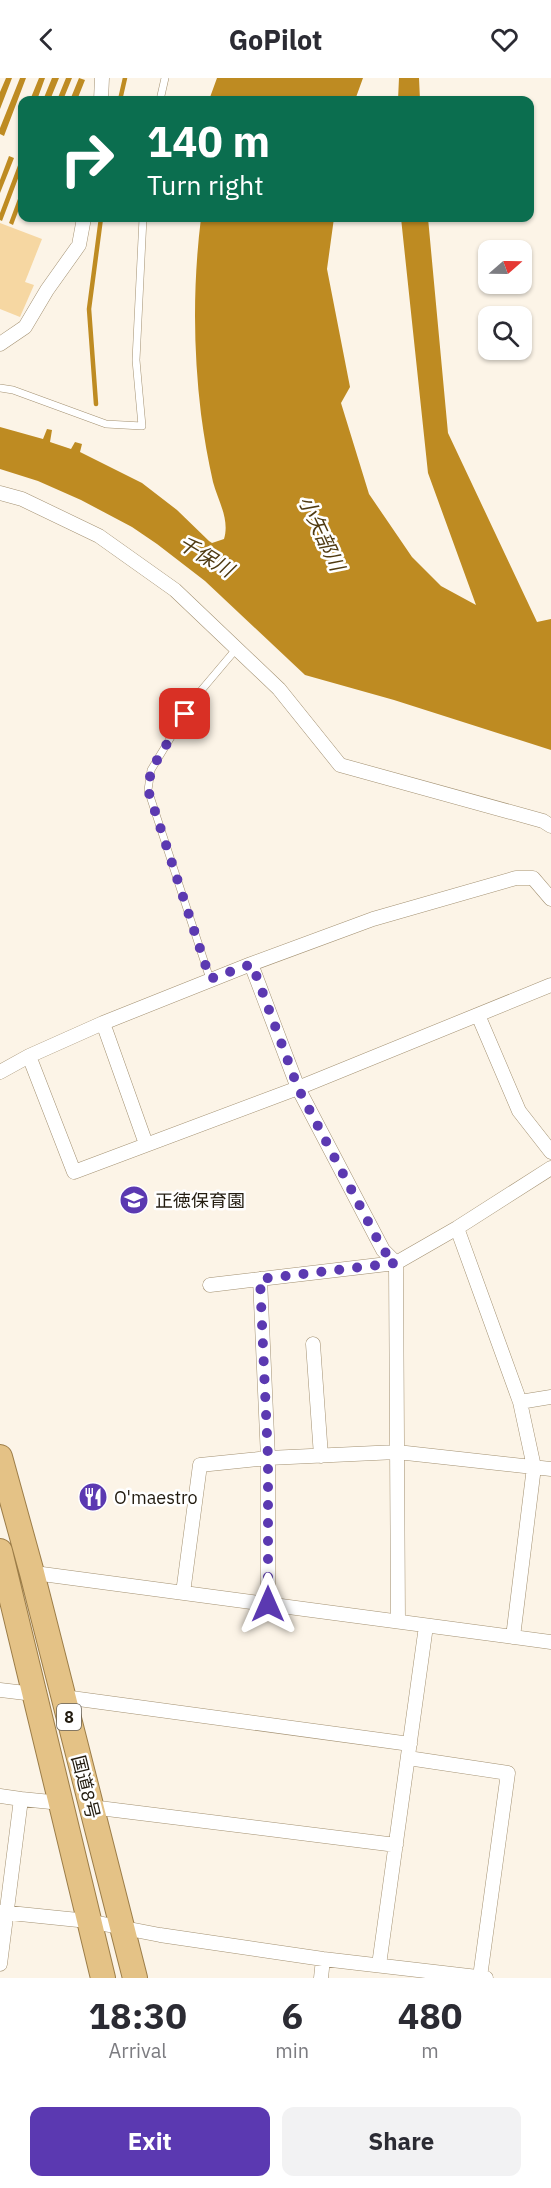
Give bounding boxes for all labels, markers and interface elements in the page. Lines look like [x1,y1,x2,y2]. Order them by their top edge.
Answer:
text: GoPilot [229,22,322,57]
icon: back [30,23,63,56]
icon: heart [488,23,521,56]
text: 140 m [147,114,270,169]
icon: right [48,120,126,198]
text: Turn right [147,167,264,202]
north arrow [478,240,532,294]
map controls [478,240,532,360]
button: search [478,306,532,360]
water label: 小矢部川 [293,491,352,577]
water label: 千保川 [173,529,240,584]
pin [159,688,210,739]
icon: arrive [168,697,201,730]
school or university icon: 正徳保育園 [118,1184,150,1216]
place label: 正徳保育園 [155,1189,245,1212]
restaurant icon: O'maestro [77,1481,109,1513]
place label: O'maestro [114,1486,198,1509]
position arrow [236,1572,300,1636]
road number: 8 [57,1704,81,1730]
street label: 国道8号 [67,1753,105,1821]
text: 18:30 [89,1992,187,2039]
text: 6 [281,1992,303,2039]
text: 480 [398,1992,462,2039]
text: Arrival [109,2037,167,2064]
text: min [275,2037,309,2064]
text: m [421,2037,439,2064]
button: Exit [30,2107,270,2176]
button: Share [282,2107,521,2176]

